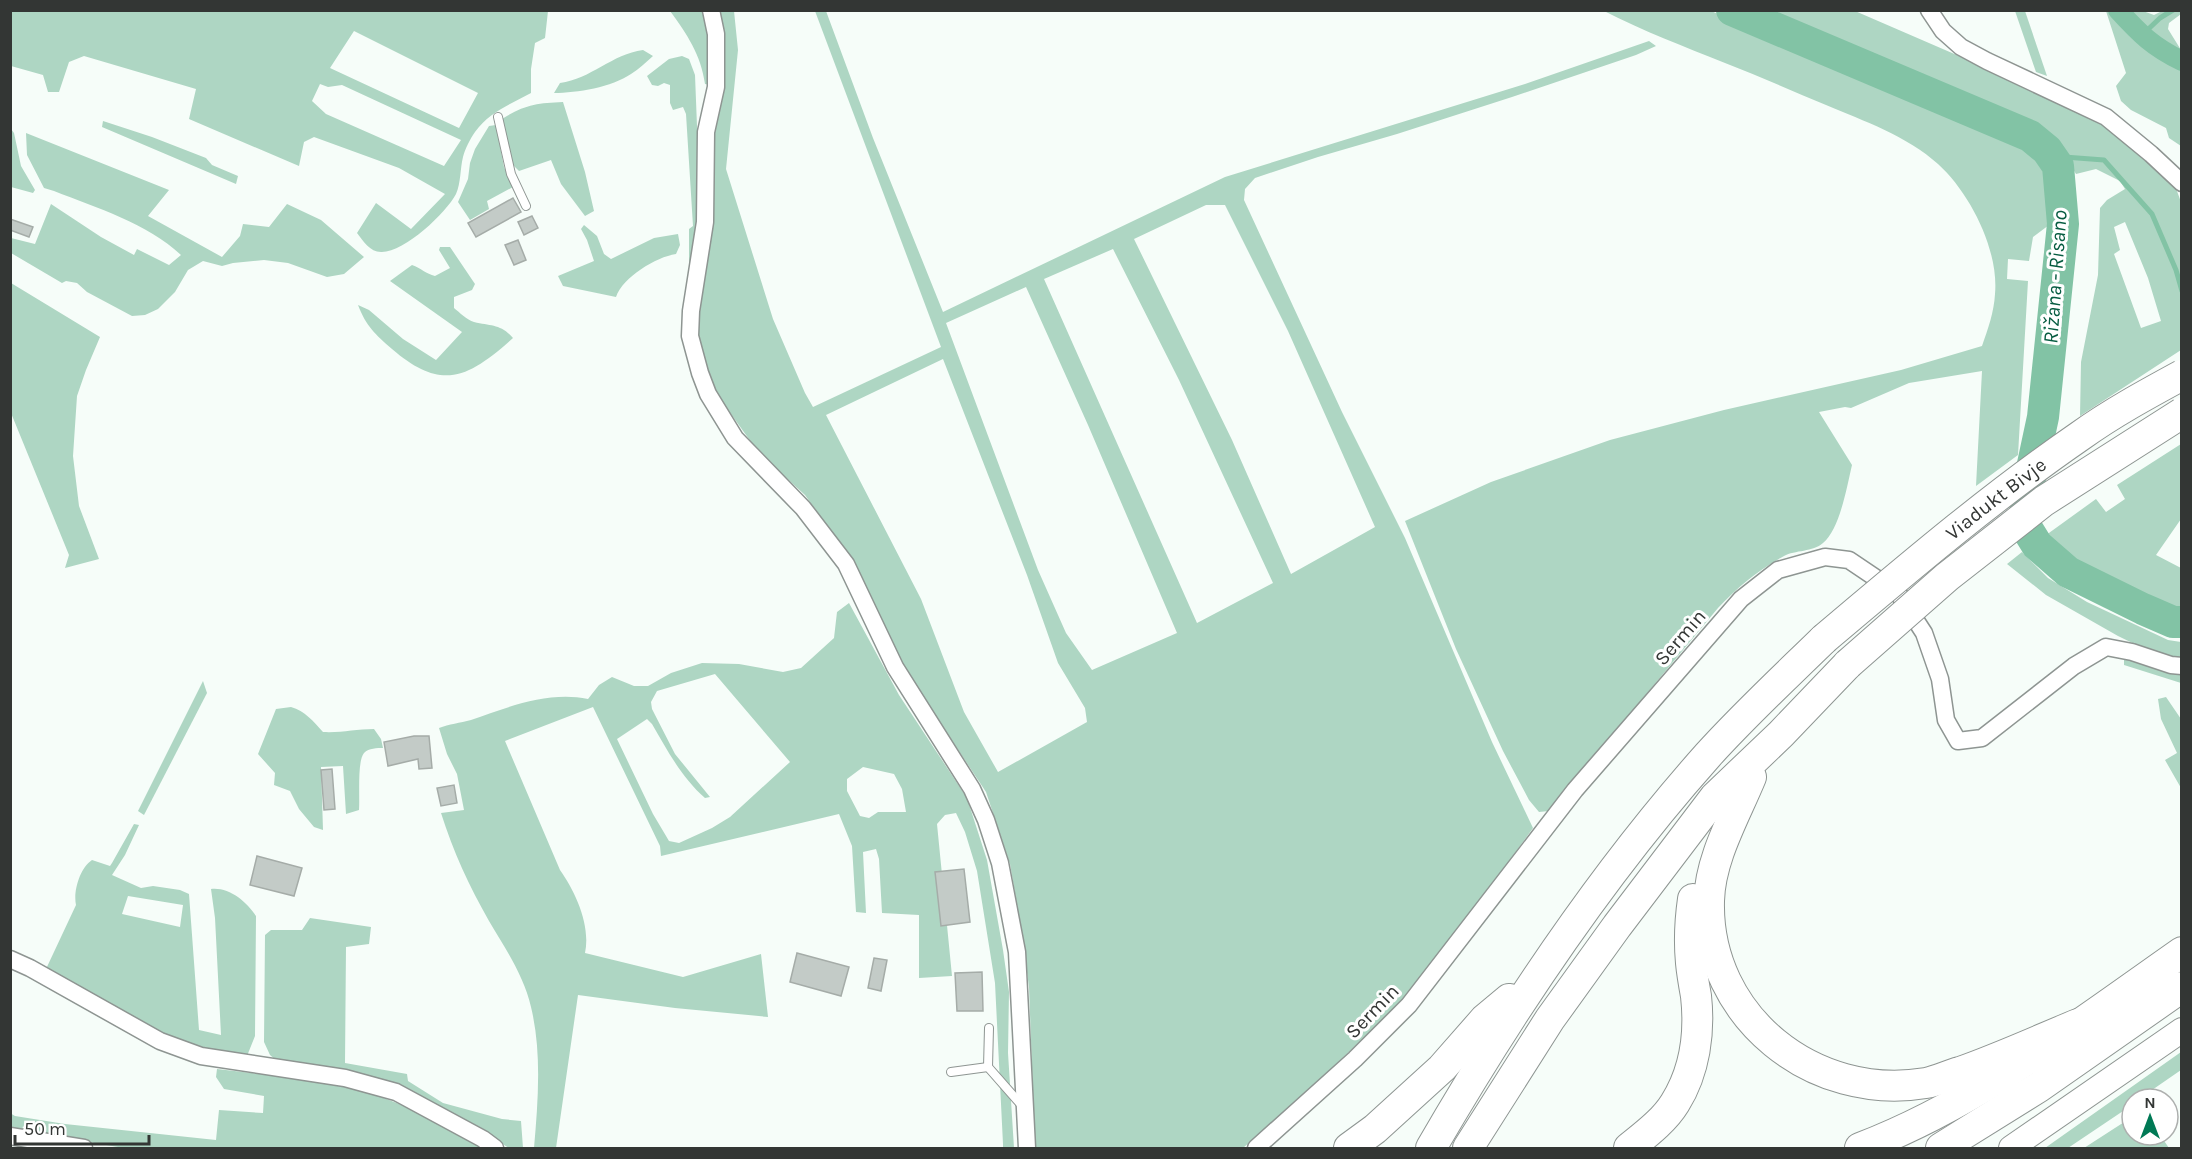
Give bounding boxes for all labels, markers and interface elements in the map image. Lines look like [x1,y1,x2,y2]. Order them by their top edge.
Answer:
water label: Rižana - Risano [2038,209,2072,345]
street label: Viadukt Bivje [1941,453,2051,545]
street label: Sermin [1650,605,1711,670]
street label: Sermin [1341,979,1404,1043]
north arrow [2120,1087,2180,1147]
text: N [2144,1093,2156,1112]
scale bar [15,1108,148,1146]
text: 50 m [24,1118,66,1140]

